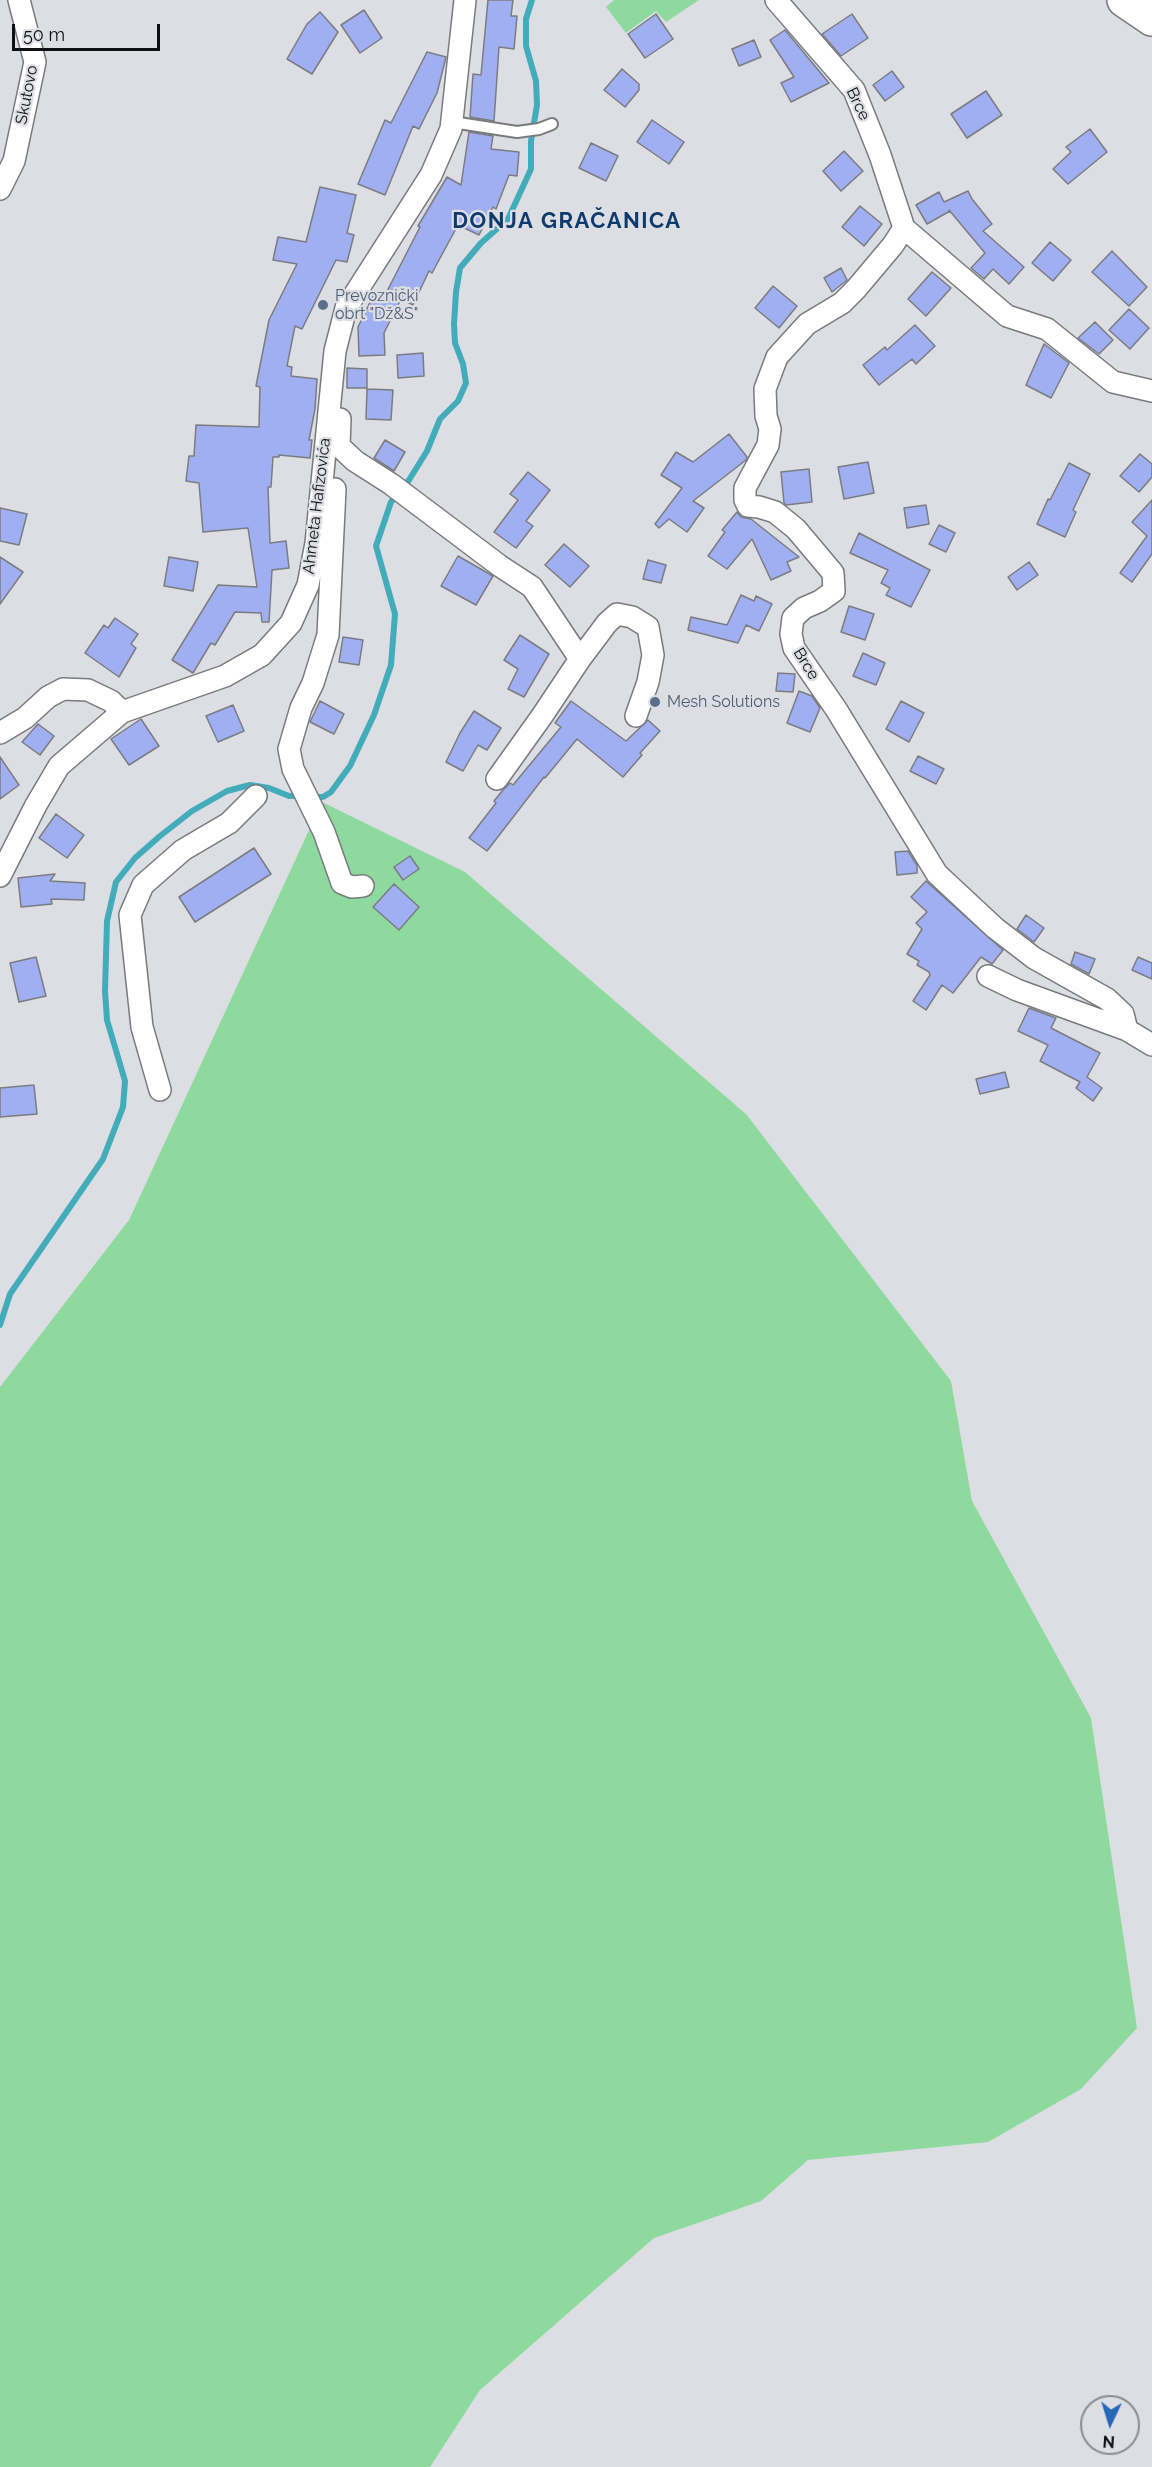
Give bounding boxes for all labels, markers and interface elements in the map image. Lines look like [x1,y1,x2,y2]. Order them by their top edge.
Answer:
scale bar [15,12,164,50]
text: 50 m [23,24,65,45]
street label: Skutovo [12,64,42,126]
street label: Brce [842,84,874,124]
district label: DONJA GRAČANICA [452,208,682,234]
place label: Prevoznički obrt "Dž&S" [335,286,418,324]
marker: Prevoznički obrt "Dž&S" [316,298,330,312]
street label: Ahmeta Hafizovića [299,437,335,575]
street label: Brce [789,644,823,684]
place label: Mesh Solutions [667,692,780,712]
marker: Mesh Solutions [648,695,662,709]
north arrow [1080,2395,1140,2455]
text: N [1102,2432,1116,2451]

